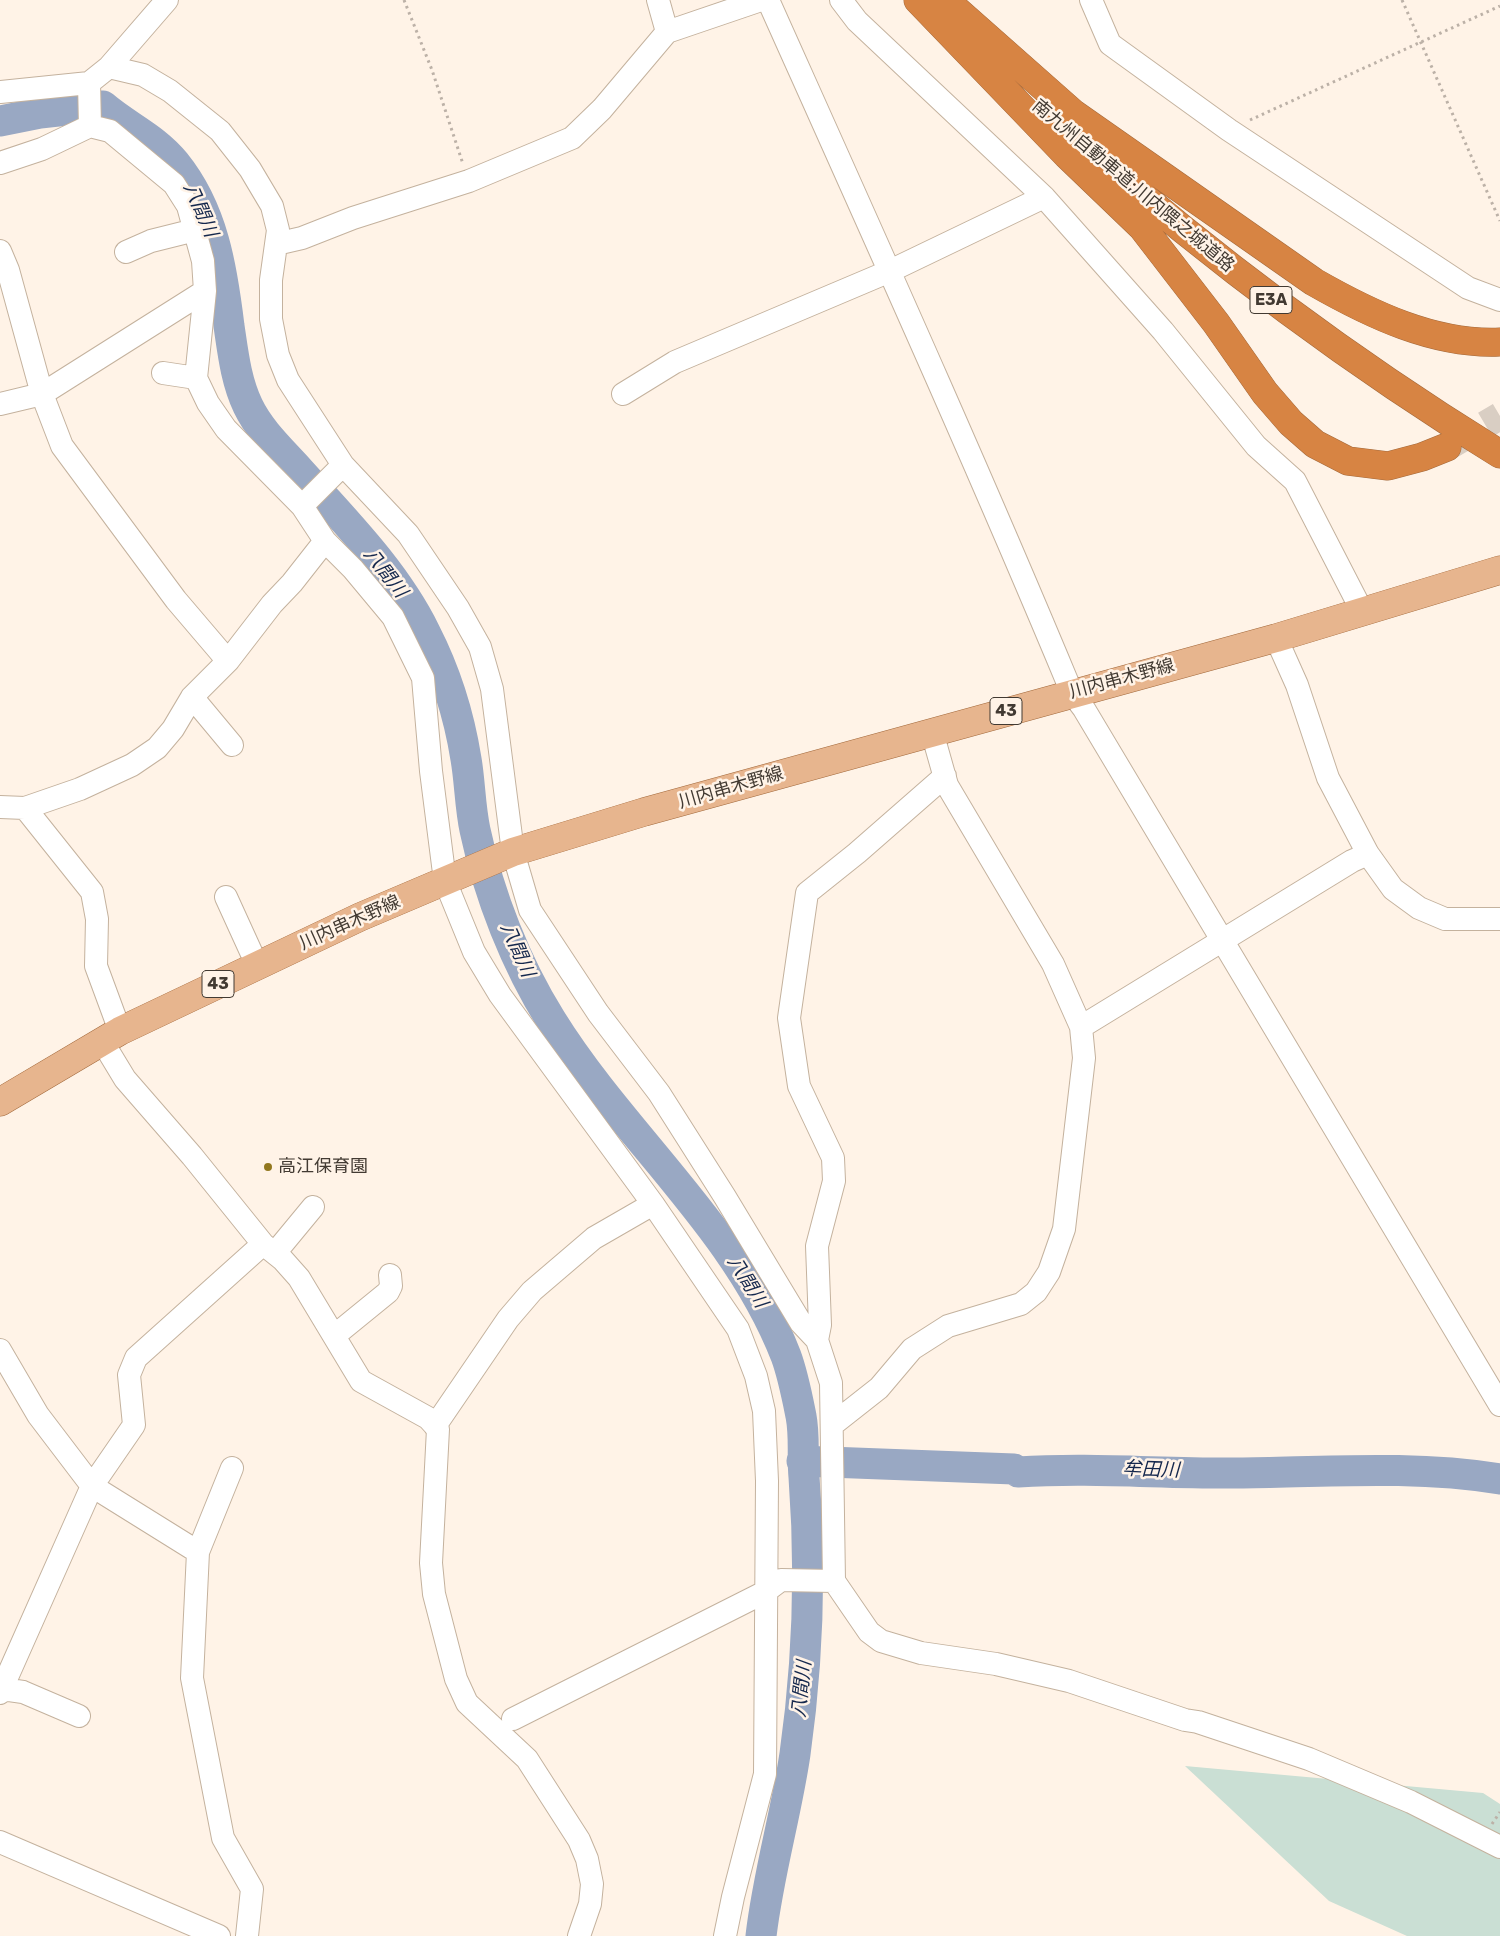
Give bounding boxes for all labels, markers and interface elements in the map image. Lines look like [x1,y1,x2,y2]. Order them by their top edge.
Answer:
street label: 南九州自動車道;川内隈之城道路 [1028,95,1238,277]
water label: 八間川 [178,179,222,241]
road number: E3A [1250,286,1292,314]
water label: 八間川 [358,544,412,602]
street label: 川内串木野線 [1067,655,1177,703]
road number: 43 [990,698,1022,724]
street label: 川内串木野線 [676,763,786,813]
street label: 川内串木野線 [296,891,404,955]
water label: 八間川 [495,919,539,981]
road number: 43 [202,971,234,998]
place label: 高江保育園 [278,1156,368,1178]
marker: 高江保育園 [262,1161,274,1173]
water label: 八間川 [722,1252,772,1312]
water label: 牟田川 [1122,1458,1180,1482]
water label: 八間川 [788,1659,816,1719]

